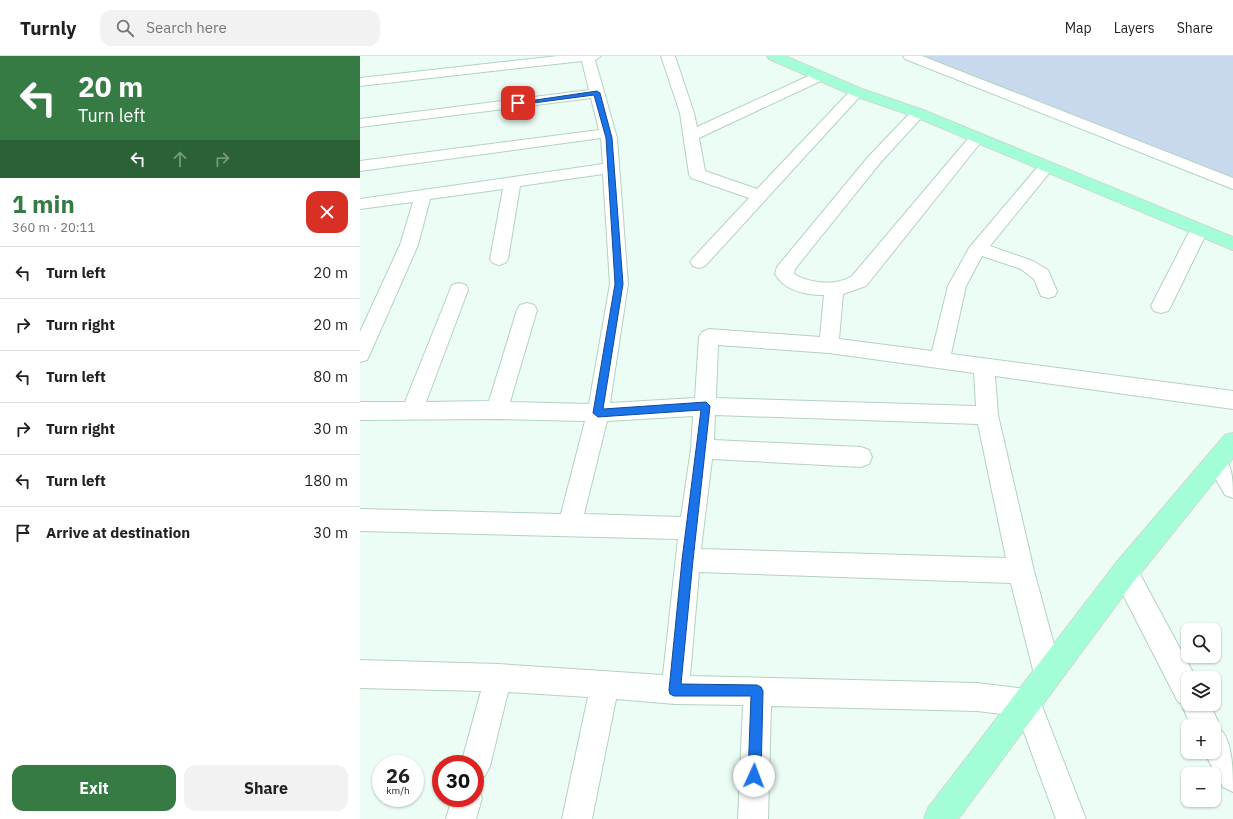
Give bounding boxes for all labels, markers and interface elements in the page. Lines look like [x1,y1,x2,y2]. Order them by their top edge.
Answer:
search box [100,10,380,46]
text: Turnly [20,16,76,40]
icon: search [114,17,136,39]
text: Search here [146,18,227,37]
text: Map [1065,19,1092,37]
text: Layers [1114,19,1155,37]
text: Share [1177,19,1213,37]
text: 20 m [78,68,143,105]
icon: left [12,72,64,124]
pin [501,86,535,120]
icon: arrive [507,92,529,114]
text: Turn left [78,104,146,127]
icon: left [127,148,149,170]
icon: ahead [169,148,191,170]
icon: right [211,148,233,170]
text: 1 min [12,188,75,220]
button: close [306,191,348,233]
text: 360 m · 20:11 [12,219,95,236]
icon: left [12,262,34,284]
text: Turn left [46,263,106,282]
text: 20 m [313,263,348,282]
icon: right [12,314,34,336]
text: Turn right [46,315,115,334]
text: 20 m [313,315,348,334]
icon: left [12,366,34,388]
text: Turn left [46,367,106,386]
text: 80 m [313,367,348,386]
icon: right [12,418,34,440]
text: Turn right [46,419,115,438]
text: 30 m [313,419,348,438]
icon: left [12,470,34,492]
text: Turn left [46,471,106,490]
text: 180 m [304,471,348,490]
icon: arrive [12,522,34,544]
text: Arrive at destination [46,523,190,542]
text: 30 m [313,523,348,542]
map controls [1181,623,1221,807]
button: search [1181,623,1221,663]
button: layers [1181,671,1221,711]
button: + [1181,719,1221,759]
speed limit sign: 30 [432,755,484,807]
position arrow [733,755,775,797]
text: 26 [386,762,410,789]
button: Exit [12,765,176,811]
button: Share [184,765,348,811]
button: − [1181,767,1221,807]
text: km/h [386,784,410,797]

